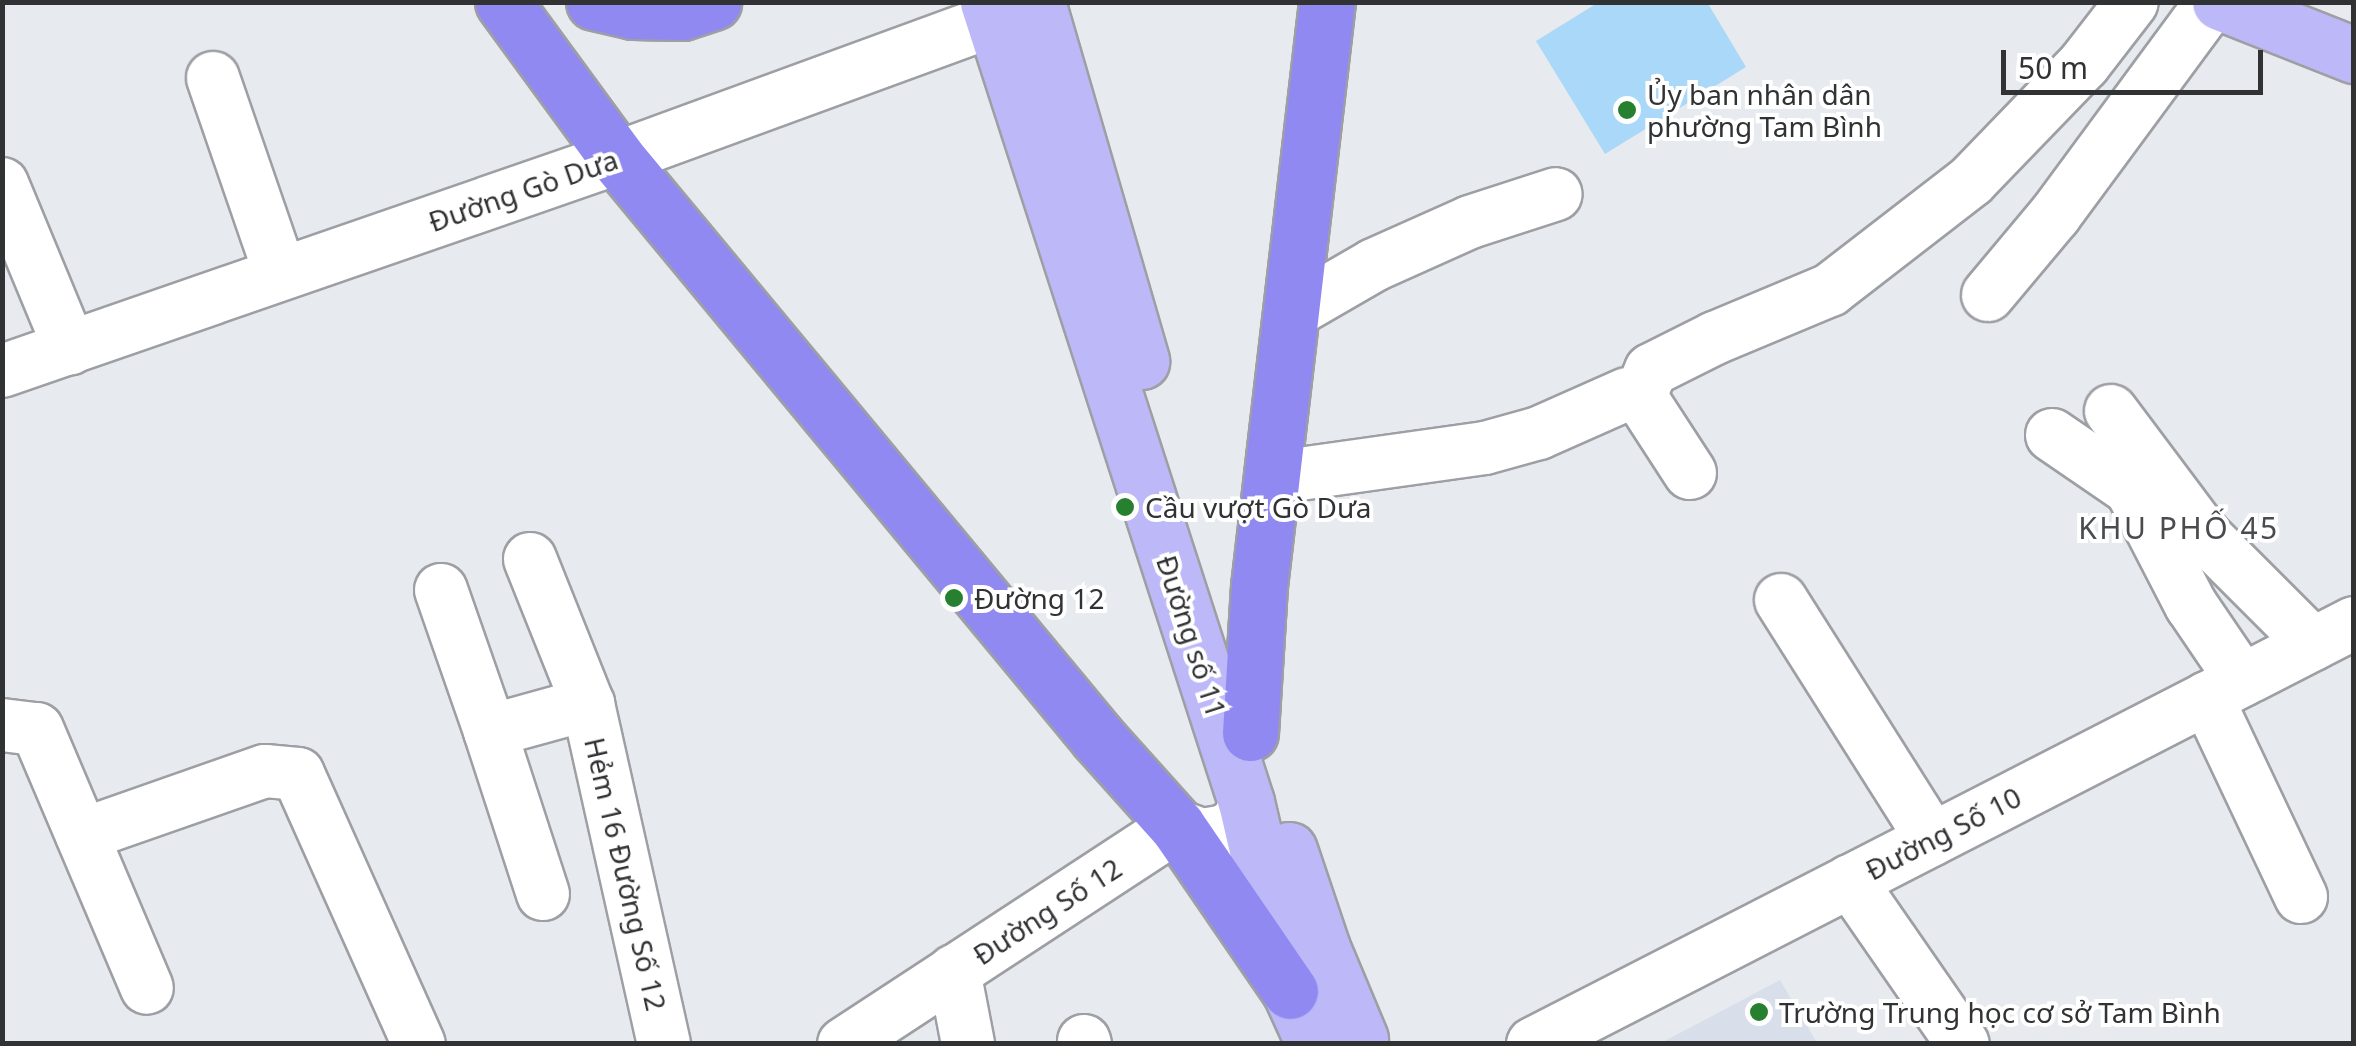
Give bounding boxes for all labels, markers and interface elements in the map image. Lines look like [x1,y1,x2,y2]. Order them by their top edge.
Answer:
scale bar [2006,30,2268,92]
text: 50 m [2018,47,2088,88]
place label: Ủy ban nhân dân phường Tam Bình [1647,77,1882,143]
marker: Ủy ban nhân dân phường Tam Bình [1616,99,1638,121]
street label: Đường Gò Dưa [424,142,622,238]
place label: Cầu vượt Gò Dưa [1145,490,1371,524]
marker: Cầu vượt Gò Dưa [1114,496,1136,518]
district label: KHU PHỐ 45 [2078,510,2280,546]
street label: Đường số 11 [1150,551,1234,721]
place label: Đường 12 [974,581,1104,615]
marker: Đường 12 [943,587,965,609]
street label: Hẻm 16 Đường Số 12 [578,734,674,1014]
street label: Đường Số 10 [1860,779,2026,887]
street label: Đường Số 12 [967,851,1127,971]
place label: Trường Trung học cơ sở Tam Bình [1779,995,2221,1029]
marker: Trường Trung học cơ sở Tam Bình [1748,1001,1770,1023]

